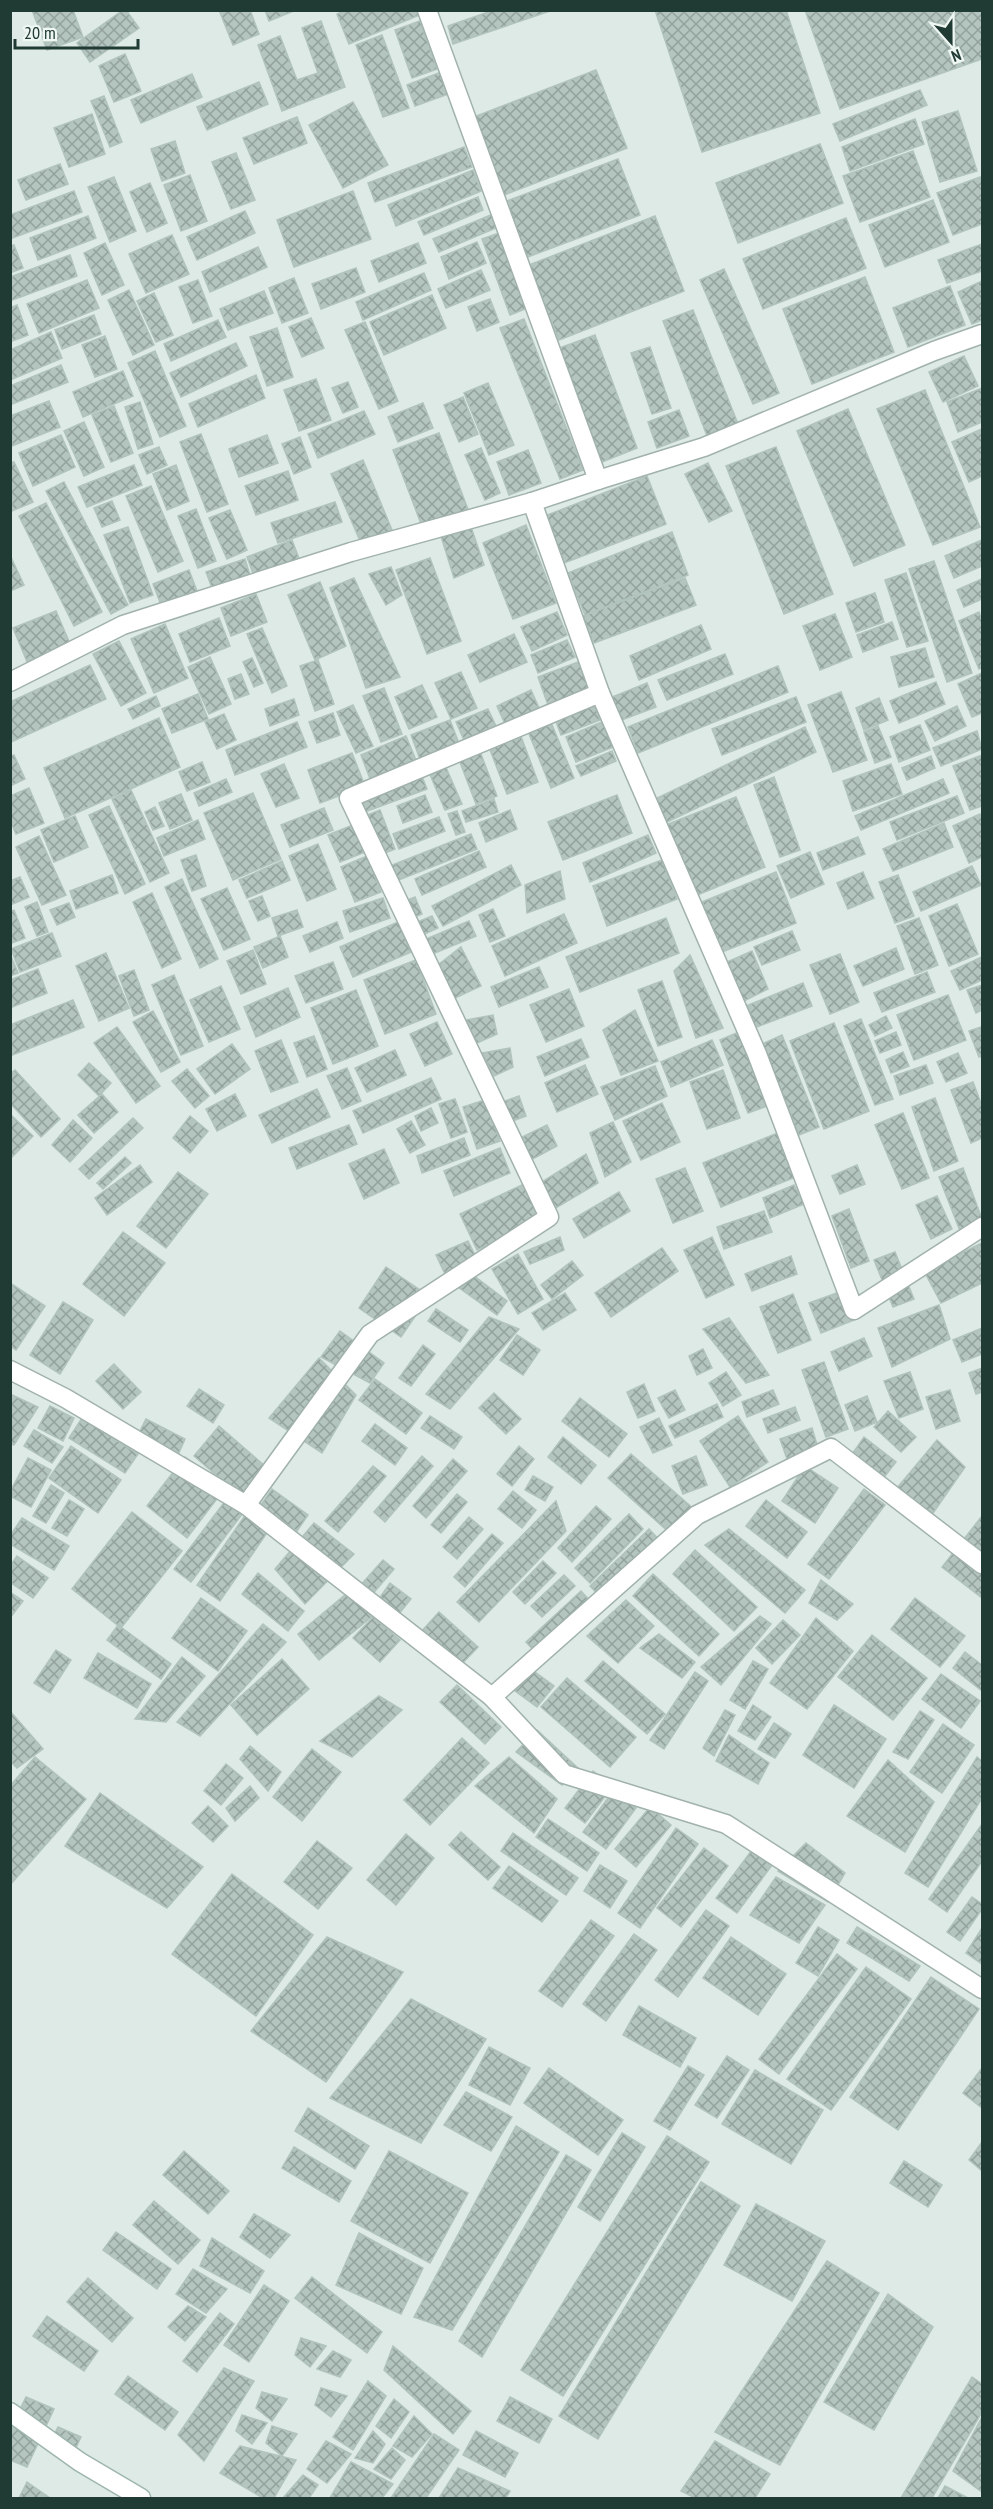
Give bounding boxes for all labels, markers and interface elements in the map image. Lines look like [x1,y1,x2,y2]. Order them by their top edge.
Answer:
scale bar [15,12,138,50]
north arrow [921,12,981,72]
text: 20 m [24,21,56,44]
text: N [949,45,964,67]

